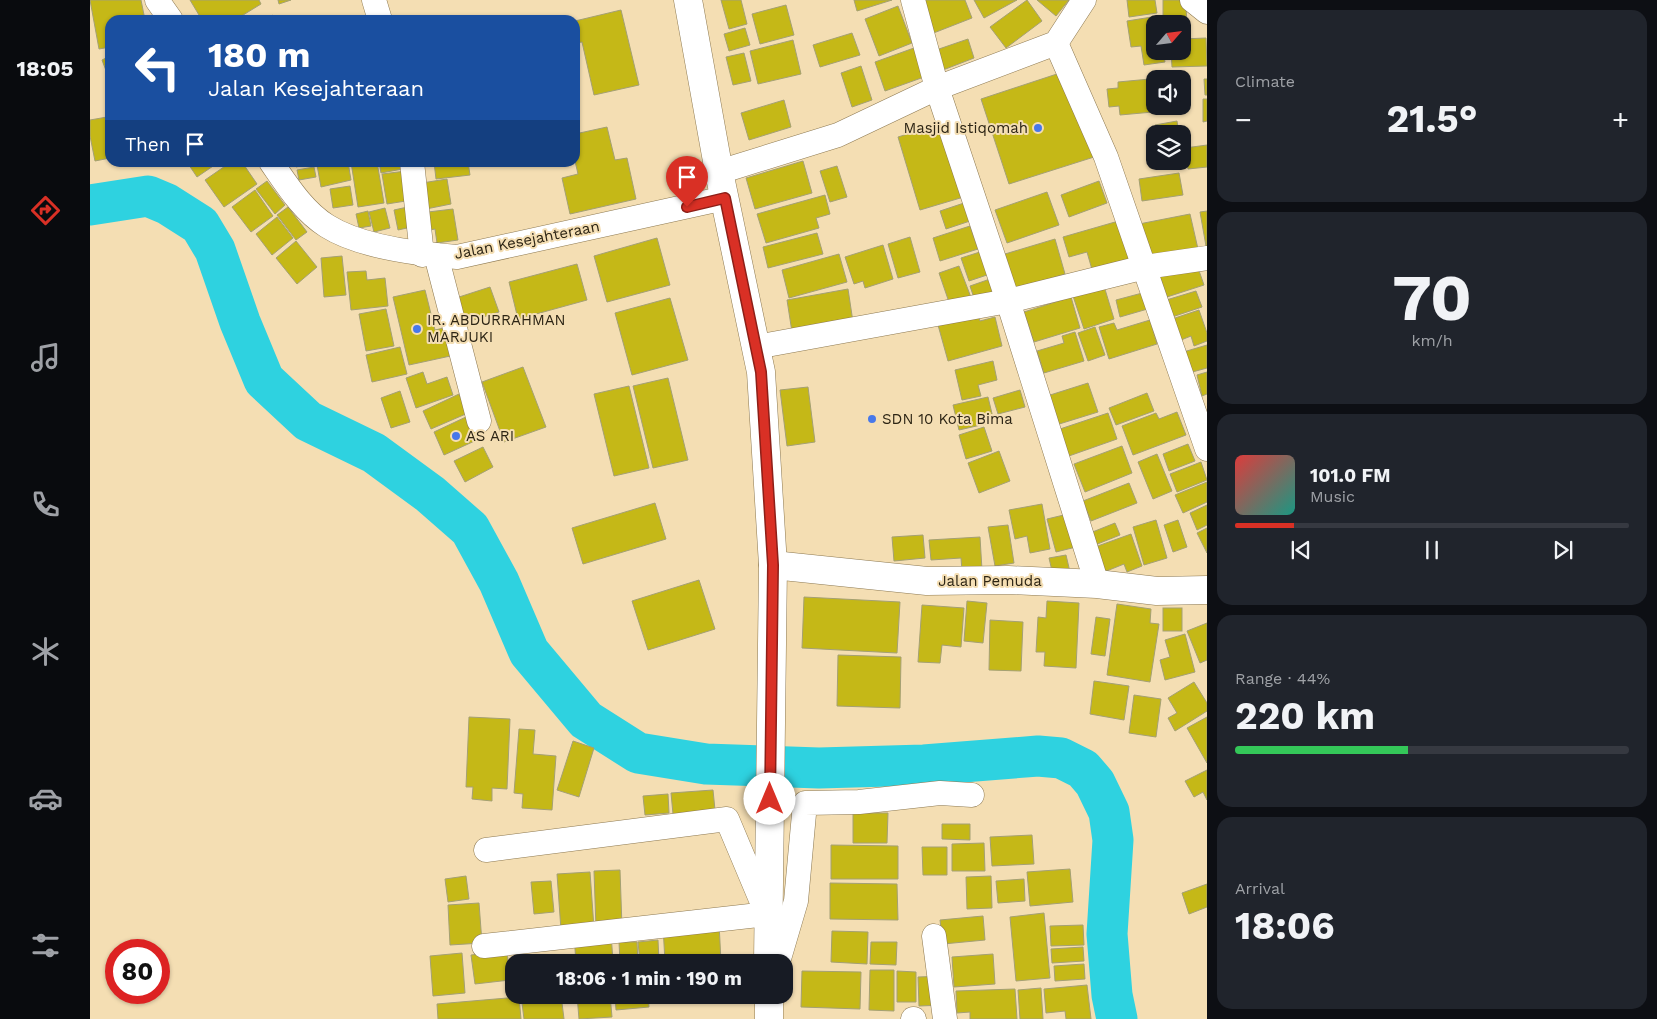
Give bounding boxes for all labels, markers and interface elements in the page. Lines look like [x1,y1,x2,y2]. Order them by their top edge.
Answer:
north arrow [1146,15,1191,60]
map controls [1146,15,1191,170]
text: 180 m [208,34,311,76]
icon: left [125,35,190,100]
text: 18:05 [17,56,73,81]
button: sound [1146,70,1191,115]
text: Climate [1235,72,1295,91]
text: Jalan Kesejahteraan [208,76,424,101]
text: 21.5° [1386,97,1478,141]
text: − [1235,103,1252,136]
text: + [1612,103,1629,136]
place label: Masjid Istiqomah [903,119,1028,137]
marker: Masjid Istiqomah [1032,122,1044,134]
button: layers [1146,125,1191,170]
icon: arrive [181,130,209,158]
text: Then [125,133,171,156]
pin [666,156,708,207]
icon: arrive [673,163,701,191]
icon: directions [28,193,63,228]
street label: Jalan Kesejahteraan [453,217,601,263]
text: 70 [1392,260,1472,336]
place label: IR. ABDURRAHMAN MARJUKI [427,311,566,346]
marker: IR. ABDURRAHMAN MARJUKI [411,323,423,335]
text: km/h [1411,331,1453,350]
icon: music [28,340,63,375]
place label: SDN 10 Kota Bima [882,410,1013,428]
marker: SDN 10 Kota Bima [866,413,878,425]
place label: AS ARI [466,427,514,445]
marker: AS ARI [450,430,462,442]
text: 101.0 FM [1310,464,1391,487]
icon: phone [28,487,63,522]
text: Music [1310,487,1355,506]
icon: previous [1287,536,1315,564]
icon: pause [1418,536,1446,564]
icon: next [1549,536,1577,564]
street label: Jalan Pemuda [938,572,1042,590]
icon: climate [28,634,63,669]
text: Range · 44% [1235,669,1330,688]
text: 220 km [1235,694,1375,738]
position arrow [743,772,795,824]
icon: car [28,781,63,816]
text: Arrival [1235,879,1285,898]
text: 18:06 [1235,904,1335,948]
icon: filters [28,928,63,963]
speed limit sign: 80 [105,939,170,1004]
text: 18:06 · 1 min · 190 m [556,967,742,990]

